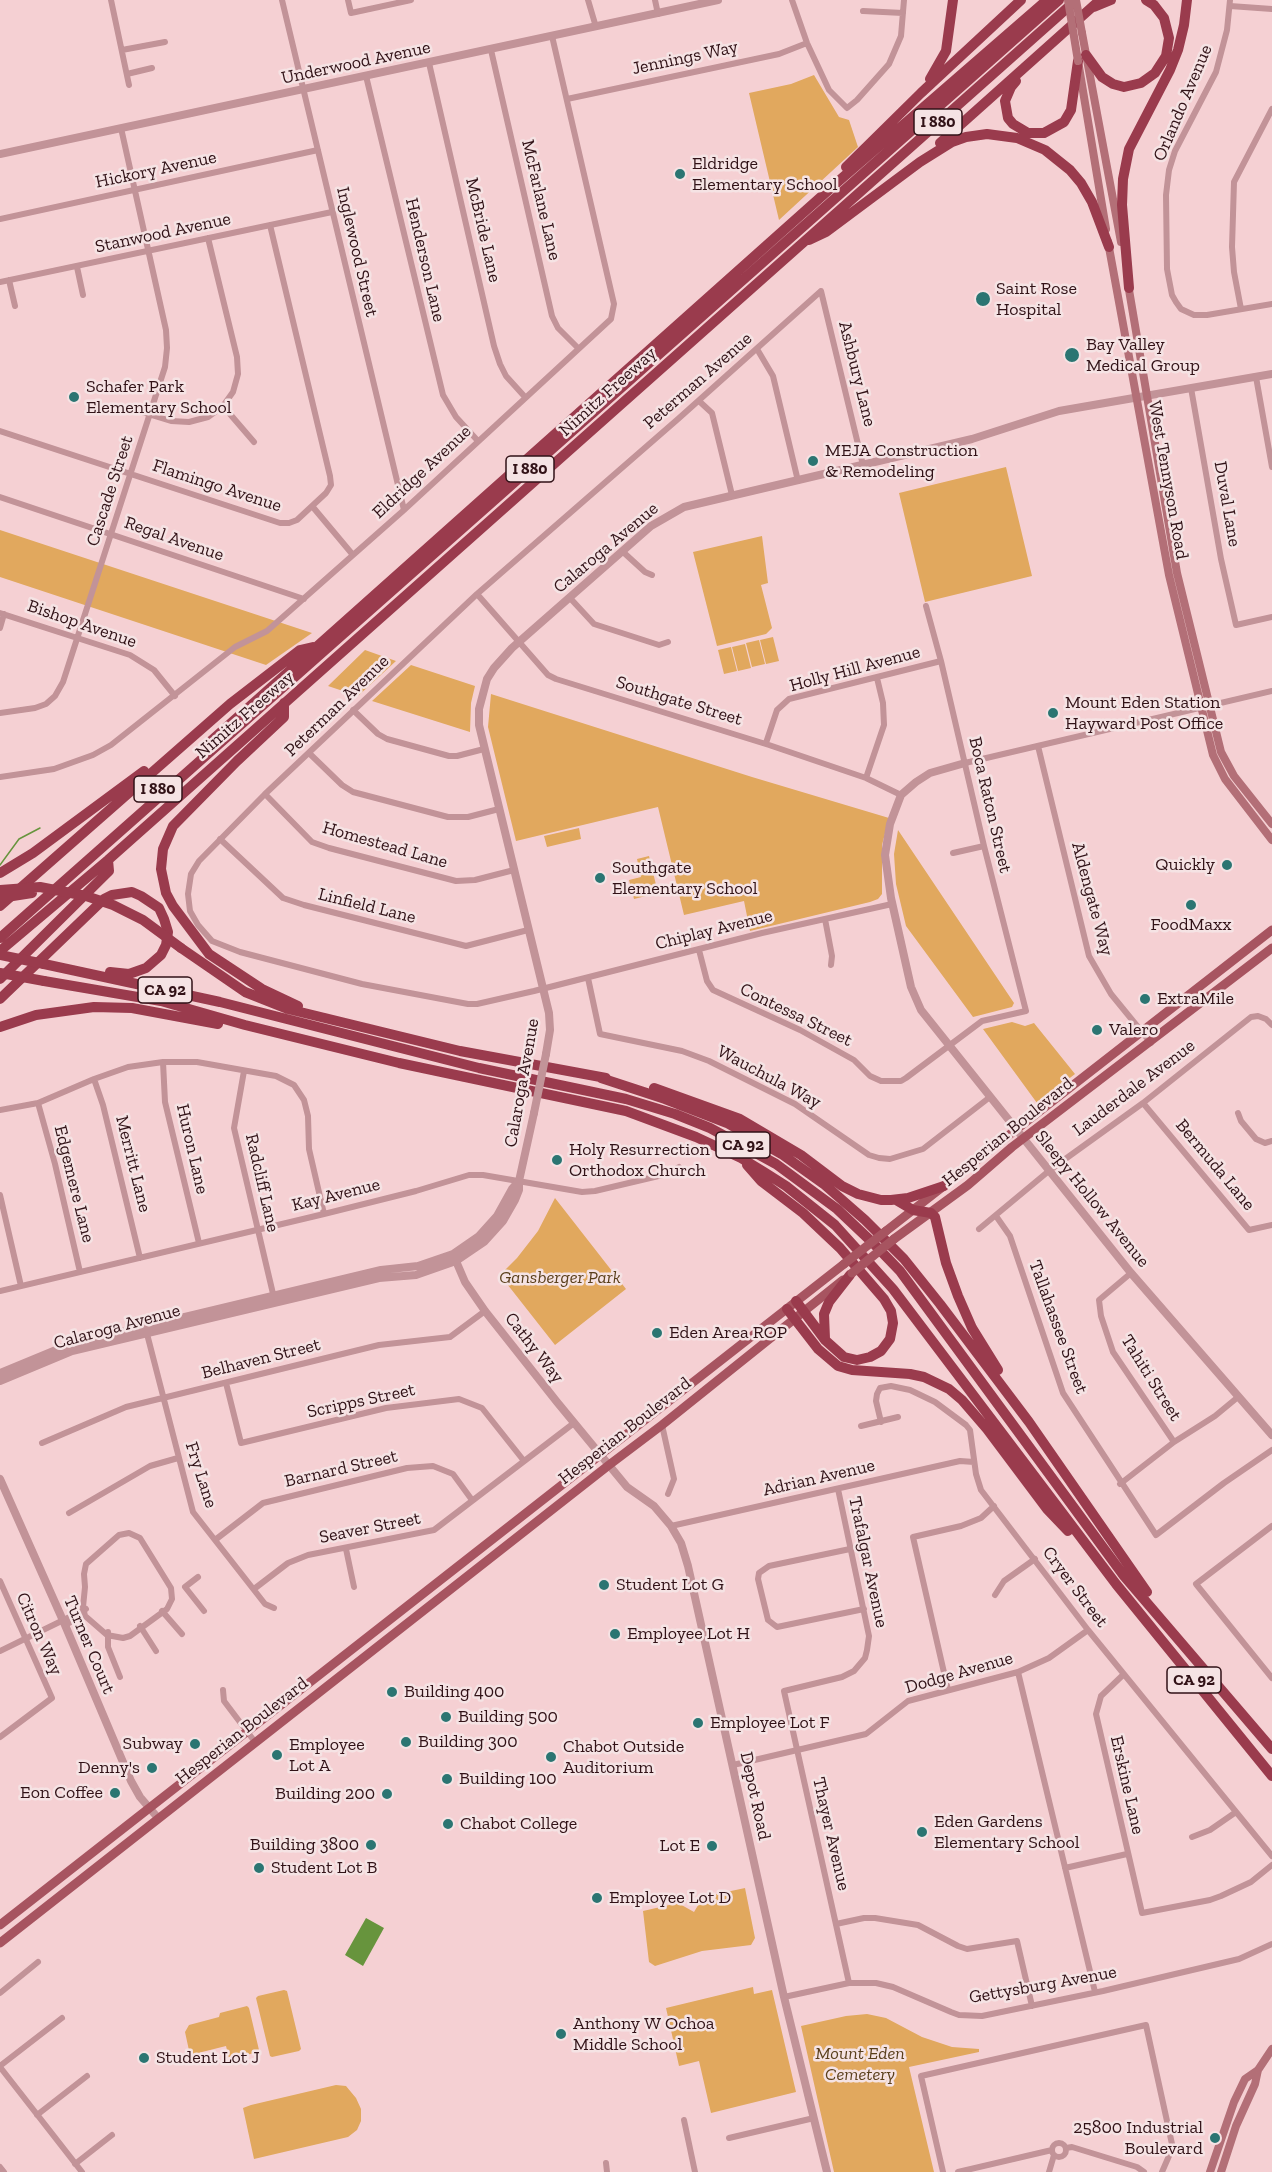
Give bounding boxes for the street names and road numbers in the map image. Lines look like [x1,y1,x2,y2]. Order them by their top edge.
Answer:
street label: Jennings Way [630,36,740,80]
street label: Underwood Avenue [280,37,432,89]
street label: Orlando Avenue [1149,41,1217,165]
road number: I 880 [914,109,962,135]
street label: McFarlane Lane [517,138,565,262]
street label: Hickory Avenue [94,147,218,193]
street label: McBride Lane [460,176,506,284]
street label: Inglewood Street [332,185,382,319]
street label: Henderson Lane [400,196,450,324]
street label: Stanwood Avenue [93,208,233,258]
street label: Ashbury Lane [834,319,880,429]
street label: Peterman Avenue [639,328,757,434]
street label: Nimitz Freeway [555,343,661,441]
street label: West Tennyson Road [1143,399,1193,561]
street label: Eldridge Avenue [368,421,476,523]
street label: Cascade Street [82,433,138,549]
street label: Flamingo Avenue [150,455,284,517]
road number: I 880 [506,456,554,482]
street label: Duval Lane [1209,460,1245,548]
street label: Calaroga Avenue [549,498,663,598]
street label: Regal Avenue [121,512,227,566]
street label: Bishop Avenue [25,595,139,653]
street label: Holly Hill Avenue [787,641,923,697]
street label: Peterman Avenue [280,651,394,761]
street label: Nimitz Freeway [191,666,299,764]
street label: Southgate Street [613,672,745,730]
street label: Boca Raton Street [964,735,1016,875]
road number: I 880 [134,776,182,802]
street label: Homestead Lane [320,817,450,873]
street label: Aldengate Way [1067,840,1117,958]
street label: Linfield Lane [316,883,418,929]
street label: Chiplay Avenue [653,905,775,955]
road number: CA 92 [138,977,192,1003]
street label: Contessa Street [736,978,856,1052]
street label: Calaroga Avenue [500,1017,544,1149]
street label: Lauderdale Avenue [1069,1035,1199,1141]
street label: Wauchula Way [713,1041,825,1113]
street label: Hesperian Boulevard [938,1073,1078,1191]
street label: Huron Lane [171,1102,213,1196]
street label: Merritt Lane [111,1113,155,1215]
street label: Bermuda Lane [1171,1115,1259,1215]
street label: Edgemere Lane [49,1123,99,1245]
street label: Sleepy Hollow Avenue [1030,1126,1154,1272]
street label: Radcliff Lane [240,1132,284,1234]
road number: CA 92 [716,1132,770,1158]
street label: Kay Avenue [290,1174,382,1216]
street label: Tallahassee Street [1024,1257,1092,1397]
street label: Calaroga Avenue [51,1300,183,1354]
street label: Cathy Way [500,1308,568,1388]
street label: Tahiti Street [1116,1331,1186,1425]
street label: Belhaven Street [199,1334,323,1384]
street label: Hesperian Boulevard [555,1373,695,1489]
street label: Scripps Street [305,1379,417,1423]
street label: Fry Lane [180,1439,222,1511]
street label: Barnard Street [282,1446,400,1492]
street label: Adrian Avenue [761,1455,877,1501]
street label: Trafalgar Avenue [844,1494,892,1630]
street label: Seaver Street [318,1508,422,1548]
street label: Cryer Street [1038,1542,1112,1632]
street label: Citron Way [11,1589,67,1679]
street label: Turner Court [59,1593,119,1697]
street label: Dodge Avenue [903,1647,1015,1699]
road number: CA 92 [1167,1667,1221,1693]
street label: Hesperian Boulevard [172,1673,312,1789]
street label: Erskine Lane [1105,1734,1149,1836]
street label: Depot Road [735,1750,775,1842]
street label: Thayer Avenue [807,1775,855,1893]
street label: Gettysburg Avenue [968,1961,1118,2009]

